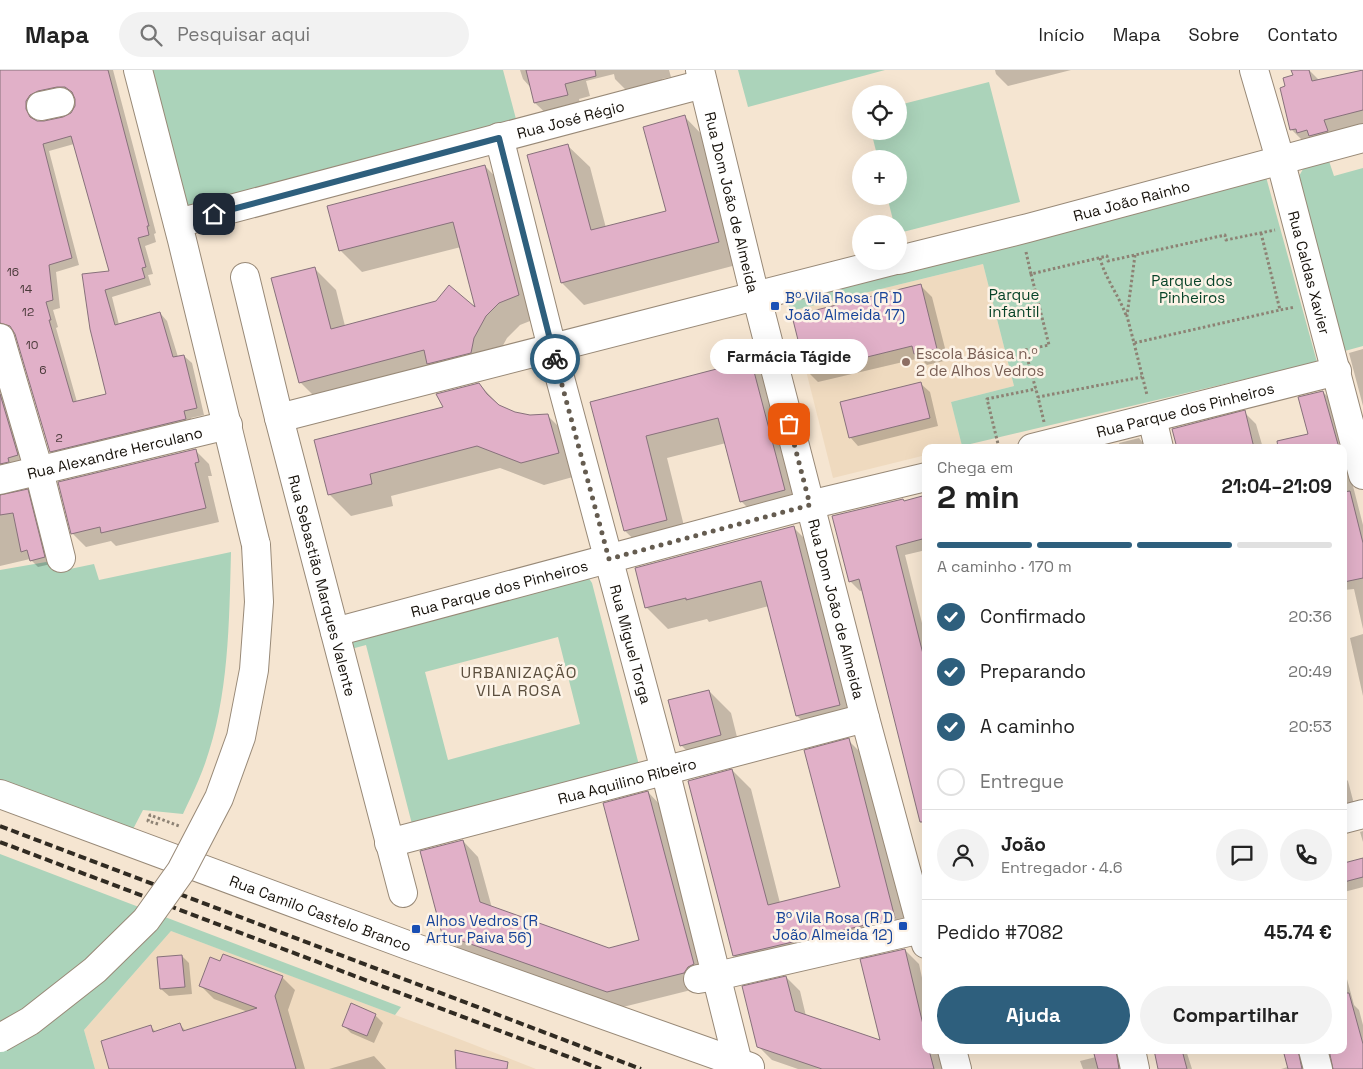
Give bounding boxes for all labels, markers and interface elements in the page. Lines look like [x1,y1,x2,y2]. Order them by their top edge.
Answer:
search box [119,12,469,57]
text: Mapa [25,19,89,50]
icon: search [137,21,165,49]
text: Pesquisar aqui [177,22,310,47]
text: Início [1039,23,1085,46]
text: Mapa [1113,23,1161,46]
text: Sobre [1189,23,1239,46]
text: Contato [1267,23,1338,46]
map controls [852,85,907,270]
button: locate [852,85,907,140]
street label: Rua José Régio [515,96,626,142]
street label: Rua Dom João de Almeida [701,110,763,295]
button: + [852,150,907,205]
street label: Rua João Rainho [1071,175,1192,225]
pin [193,193,235,235]
icon: home [200,200,228,228]
street label: Rua Caldas Xavier [1284,209,1335,337]
button: − [852,215,907,270]
house number: 16 [7,264,19,280]
park label: Parque dos Pinheiros [1151,271,1233,307]
house number: 14 [20,281,33,297]
park label: Parque infantil [988,285,1040,321]
place label: Bº Vila Rosa (R D João Almeida 17) [785,288,905,325]
marker: Bº Vila Rosa (R D João Almeida 17) [769,300,781,312]
house number: 12 [22,304,34,320]
courier [530,334,580,384]
house number: 10 [26,337,38,353]
callout: Farmácia Tágide [710,339,868,374]
place label: Escola Básica n.º 2 de Alhos Vedros [916,344,1044,380]
icon: bike [541,345,569,373]
text: Farmácia Tágide [727,346,851,367]
marker: Escola Básica n.º 2 de Alhos Vedros [900,356,912,368]
house number: 6 [39,362,47,378]
street label: Rua Parque dos Pinheiros [1094,378,1276,441]
pin [768,403,810,445]
icon: bag [775,410,803,438]
street label: Rua Alexandre Herculano [25,422,204,483]
house number: 2 [55,430,63,446]
text: Chega em [937,457,1013,478]
street label: Rua Sebastião Marques Valente [285,473,361,698]
text: 21:04–21:09 [1221,474,1332,499]
text: 2 min [937,477,1020,517]
street label: Rua Dom João de Almeida [805,517,869,701]
street label: Rua Parque dos Pinheiros [409,555,590,621]
text: A caminho · 170 m [937,556,1072,577]
street label: Rua Miguel Torga [606,582,656,706]
icon: check [937,603,965,631]
text: Confirmado [980,604,1086,629]
text: 20:36 [1289,606,1332,627]
icon: check [937,658,965,686]
text: Preparando [980,659,1086,684]
text: 20:49 [1288,661,1332,682]
district label: URBANIZAÇÃO VILA ROSA [461,662,577,701]
icon: check [937,713,965,741]
text: A caminho [980,714,1075,739]
text: 20:53 [1289,716,1332,737]
street label: Rua Aquilino Ribeiro [555,753,698,808]
text: Entregue [980,769,1064,794]
button: person [937,829,989,881]
button: chat [1216,829,1268,881]
button: phone [1280,829,1332,881]
text: João [1001,832,1046,857]
text: Entregador · 4.6 [1001,857,1123,878]
street label: Rua Camilo Castelo Branco [227,870,414,955]
place label: Bº Vila Rosa (R D João Almeida 12) [772,908,893,945]
place label: Alhos Vedros (R Artur Paiva 56) [426,911,538,948]
marker: Bº Vila Rosa (R D João Almeida 12) [897,920,909,932]
text: Pedido #7082 [937,920,1063,945]
text: 45.74 € [1264,920,1332,945]
marker: Alhos Vedros (R Artur Paiva 56) [410,923,422,935]
button: Ajuda [937,986,1130,1044]
button: Compartilhar [1140,986,1332,1044]

